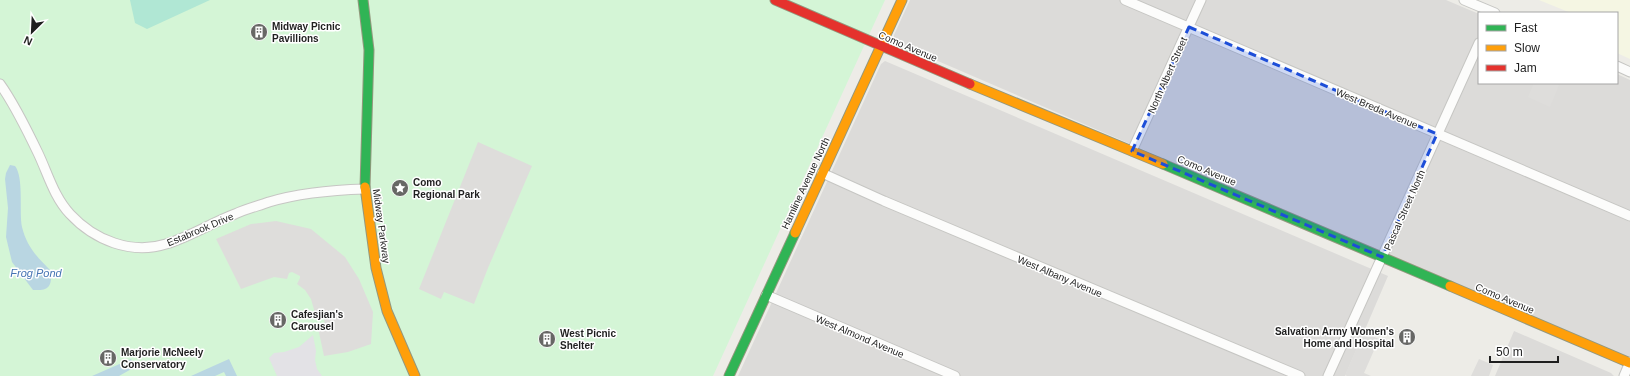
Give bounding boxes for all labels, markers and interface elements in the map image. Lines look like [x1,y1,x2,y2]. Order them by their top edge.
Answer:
north arrow [12,12,52,52]
legend [1478,12,1618,84]
place label: Midway Picnic Pavillions [272,21,341,44]
text: Fast [1514,21,1538,35]
building icon: Midway Picnic Pavillions [249,22,269,42]
street label: Como Avenue [877,29,939,64]
text: N [22,34,34,48]
street label: North Albert Street [1146,35,1189,115]
text: Slow [1514,41,1540,55]
text: Jam [1514,61,1537,75]
street label: West Breda Avenue [1334,86,1420,131]
street label: Hamline Avenue North [779,136,832,231]
street label: Como Avenue [1176,153,1238,188]
street label: Pascal Street North [1382,168,1427,252]
place label: Como Regional Park [413,177,480,200]
place icon: Como Regional Park [390,178,410,198]
street label: Midway Parkway [371,188,392,264]
street label: Estabrook Drive [165,210,235,248]
street label: West Albany Avenue [1016,254,1104,300]
water label: Frog Pond [10,267,63,279]
street label: Como Avenue [1474,281,1536,316]
place label: Cafesjian's Carousel [291,309,344,332]
building icon: Cafesjian's Carousel [268,310,288,330]
street label: West Almond Avenue [814,313,906,360]
place label: Salvation Army Women's Home and Hospital [1275,326,1394,349]
building icon: Salvation Army Women's Home and Hospital [1397,327,1417,347]
place label: West Picnic Shelter [560,328,616,351]
building icon: West Picnic Shelter [537,329,557,349]
scale bar [1490,338,1558,364]
text: 50 m [1496,345,1523,359]
place label: Marjorie McNeely Conservatory [121,347,204,370]
building icon: Marjorie McNeely Conservatory [98,348,118,368]

